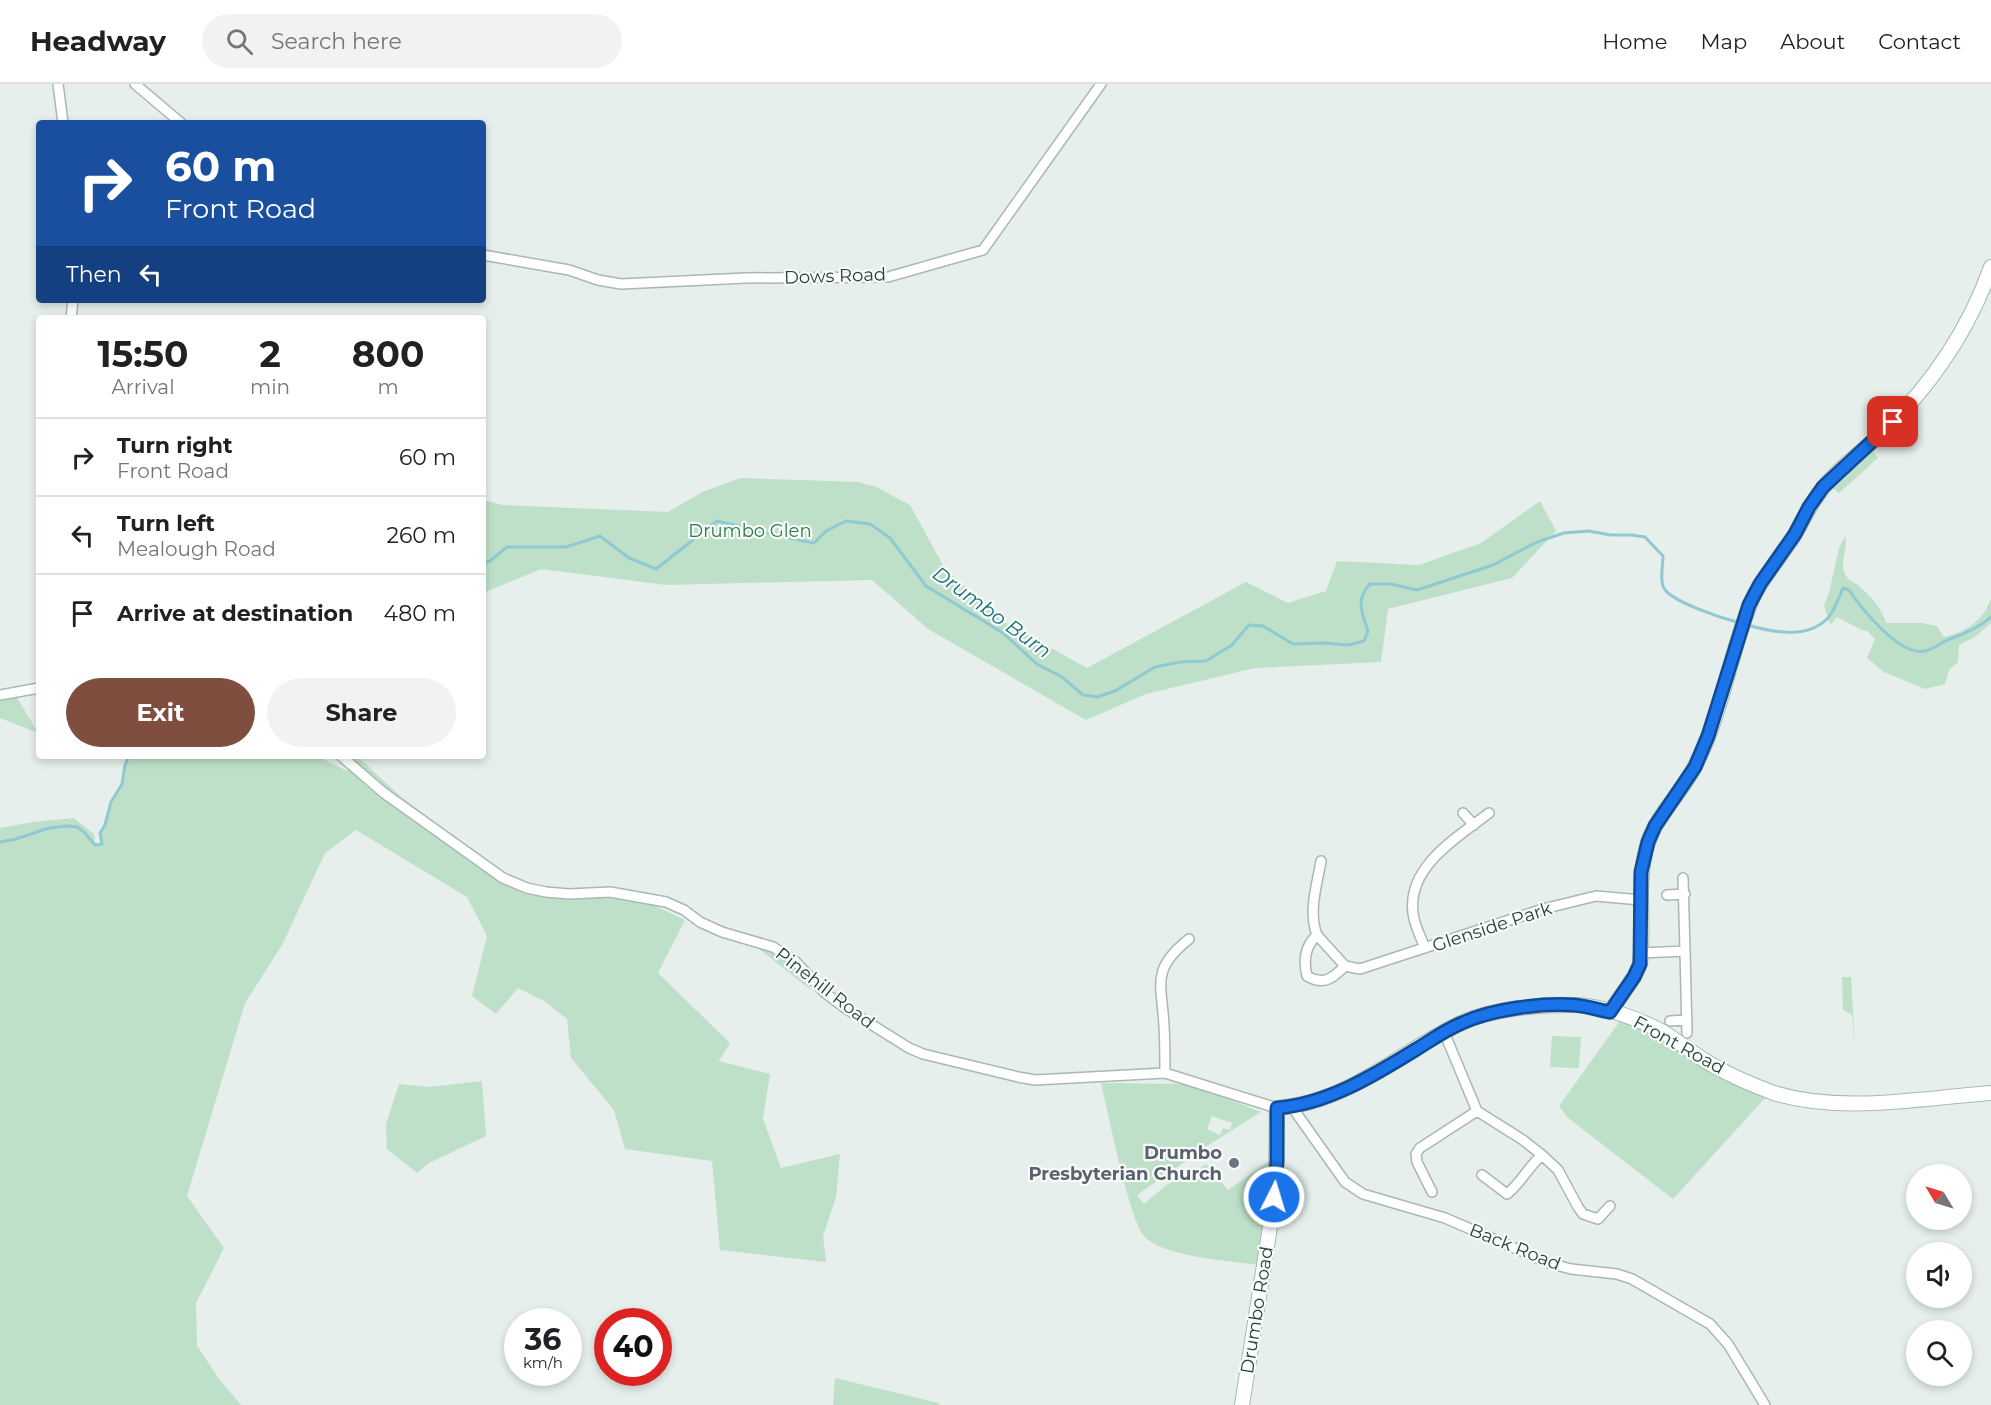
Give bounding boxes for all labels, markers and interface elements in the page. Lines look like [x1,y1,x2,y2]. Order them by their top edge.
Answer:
search box [202,14,622,68]
text: Headway [30,24,166,58]
icon: search [223,25,256,58]
text: Search here [271,28,402,55]
text: Home [1602,29,1667,54]
text: Map [1700,29,1747,54]
text: About [1780,29,1845,54]
text: Contact [1878,29,1961,54]
text: 60 m [165,140,276,192]
icon: right [66,144,144,222]
text: Front Road [165,192,316,225]
icon: left [134,258,167,291]
text: Then [66,261,122,288]
street label: Dows Road [784,263,886,289]
text: 15:50 [98,332,188,376]
text: 2 [259,332,281,376]
text: 800 [352,332,424,376]
text: Arrival [111,375,175,399]
text: min [250,375,290,399]
text: m [377,375,399,399]
pin [1867,396,1918,447]
icon: arrive [1876,405,1909,438]
text: Turn right [117,432,232,459]
icon: right [66,441,99,474]
text: 60 m [399,444,456,471]
text: Front Road [117,459,229,483]
text: Turn left [117,510,215,537]
icon: left [66,519,99,552]
park label: Drumbo Glen [688,520,812,542]
text: 260 m [386,522,456,549]
text: Mealough Road [117,537,276,561]
water label: Drumbo Burn [928,561,1056,663]
icon: arrive [66,597,99,630]
text: Arrive at destination [117,600,353,627]
text: 480 m [384,600,456,627]
button: Exit [66,678,255,747]
button: Share [267,678,456,747]
street label: Glenside Park [1429,897,1555,957]
street label: Pinehill Road [771,943,879,1033]
street label: Front Road [1630,1011,1728,1079]
place label: Drumbo Presbyterian Church [1028,1142,1222,1185]
marker: Drumbo Presbyterian Church [1227,1156,1241,1170]
north arrow [1906,1164,1972,1230]
map controls [1906,1164,1972,1386]
position arrow [1242,1165,1306,1229]
street label: Back Road [1466,1219,1564,1275]
button: sound [1906,1242,1972,1308]
street label: Drumbo Road [1236,1245,1278,1375]
speed limit sign: 40 [594,1308,672,1386]
button: search [1906,1320,1972,1386]
text: 36 [525,1321,561,1358]
text: km/h [523,1353,563,1372]

